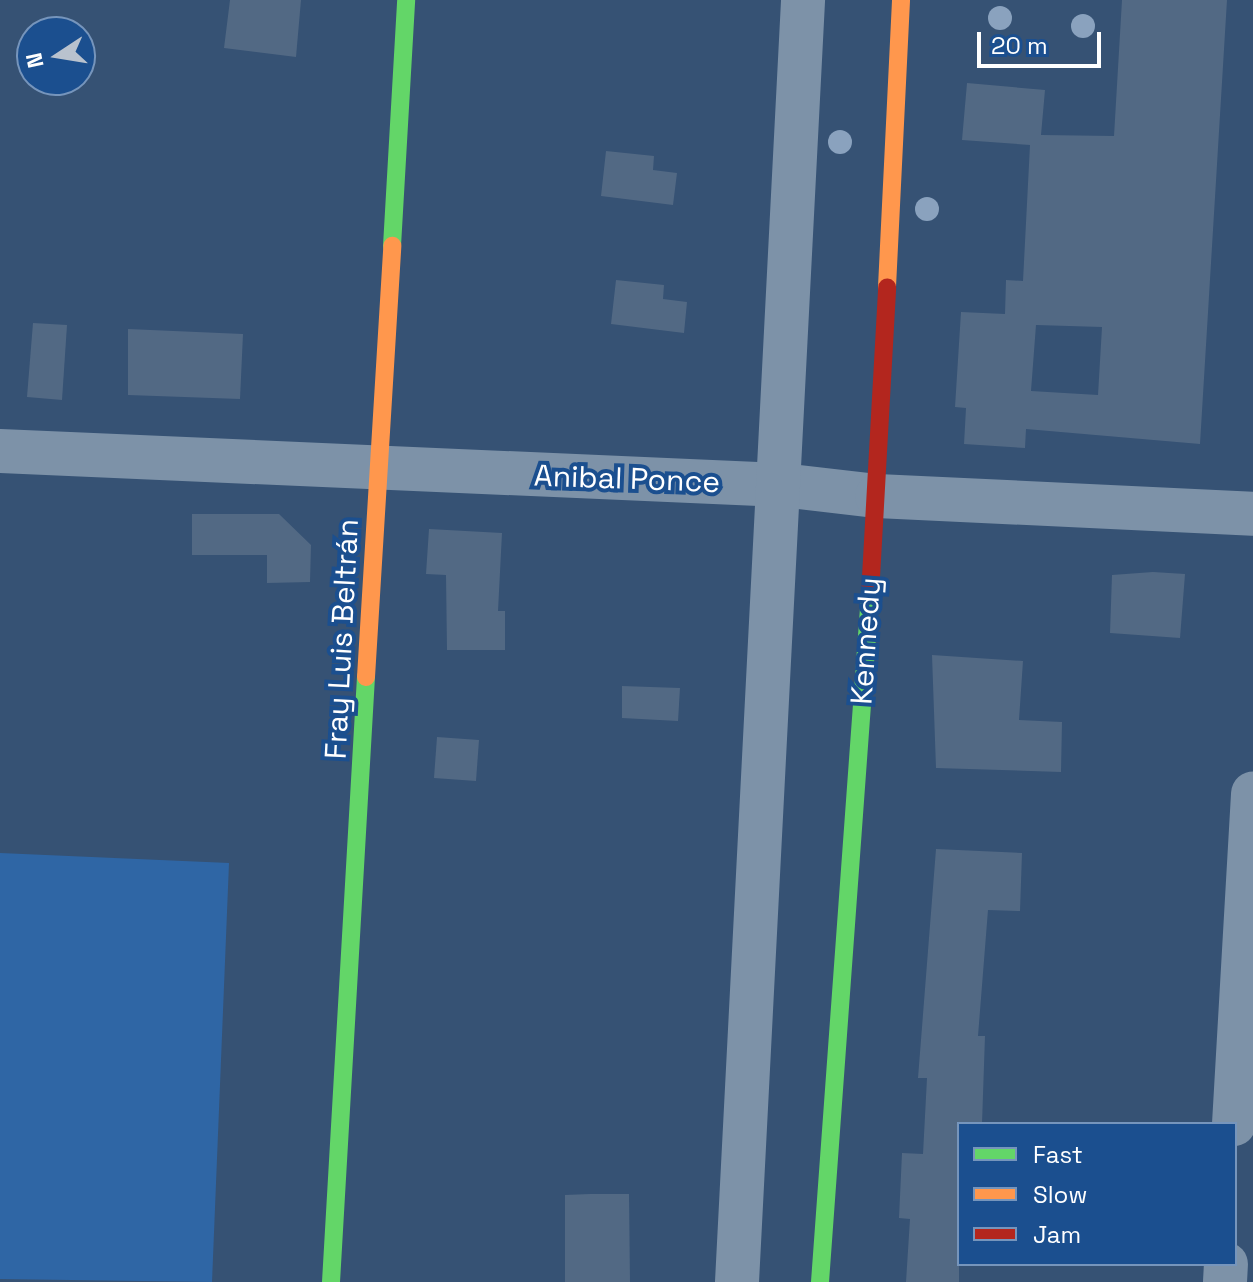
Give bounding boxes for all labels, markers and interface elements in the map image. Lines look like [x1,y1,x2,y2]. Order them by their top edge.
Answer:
north arrow [16,16,96,96]
scale bar [981,16,1105,66]
text: 20 m [991,30,1048,61]
text: N [19,50,50,71]
street label: Anibal Ponce [533,458,721,500]
street label: Fray Luis Beltrán [318,518,366,760]
street label: Kennedy [844,576,888,706]
legend [957,1122,1237,1266]
text: Fast [1033,1139,1083,1170]
text: Slow [1033,1179,1087,1210]
text: Jam [1033,1219,1081,1250]

